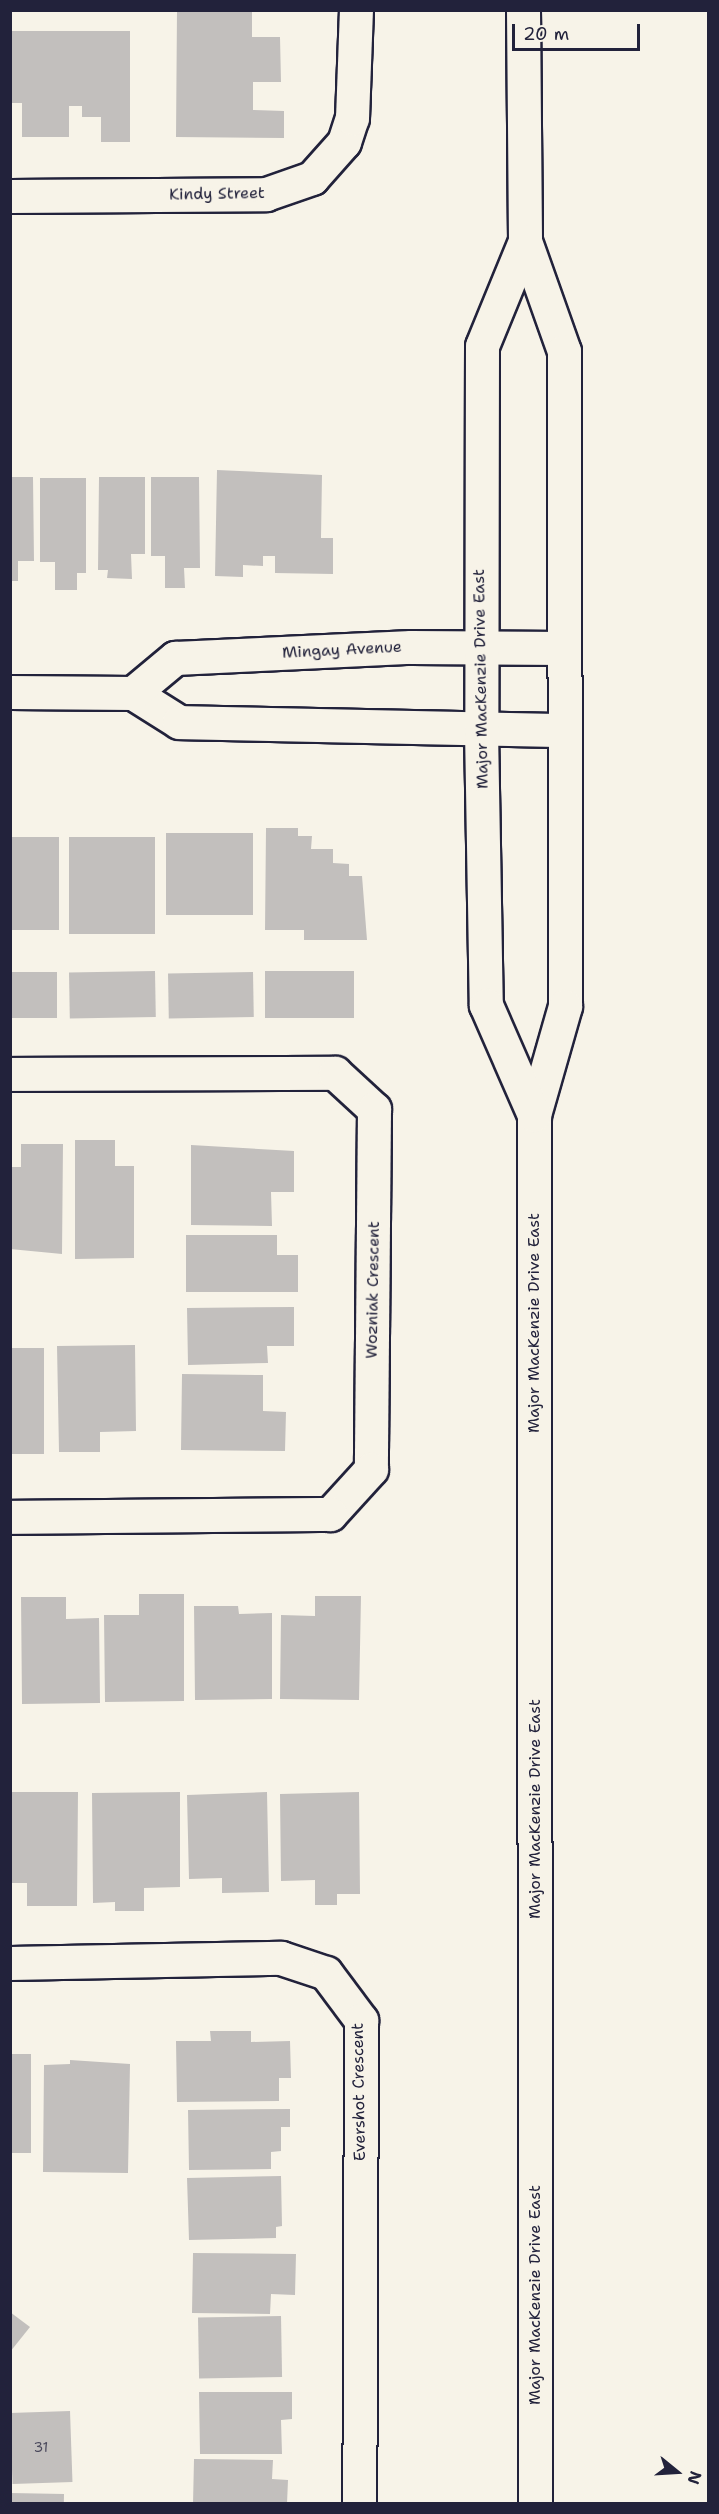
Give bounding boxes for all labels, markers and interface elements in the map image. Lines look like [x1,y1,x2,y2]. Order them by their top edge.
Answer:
scale bar [515,12,642,50]
text: 20 m [523,22,569,46]
street label: Kindy Street [169,184,265,204]
street label: Major MacKenzie Drive East [469,569,493,789]
street label: Mingay Avenue [282,637,402,663]
street label: Major MacKenzie Drive East [524,1213,544,1433]
street label: Wozniak Crescent [362,1221,384,1359]
street label: Major MacKenzie Drive East [525,1699,545,1919]
street label: Evershot Crescent [348,2023,370,2161]
street label: Major MacKenzie Drive East [525,2185,545,2405]
house number: 31 [34,2439,48,2455]
north arrow [647,2442,707,2502]
text: N [683,2468,707,2487]

